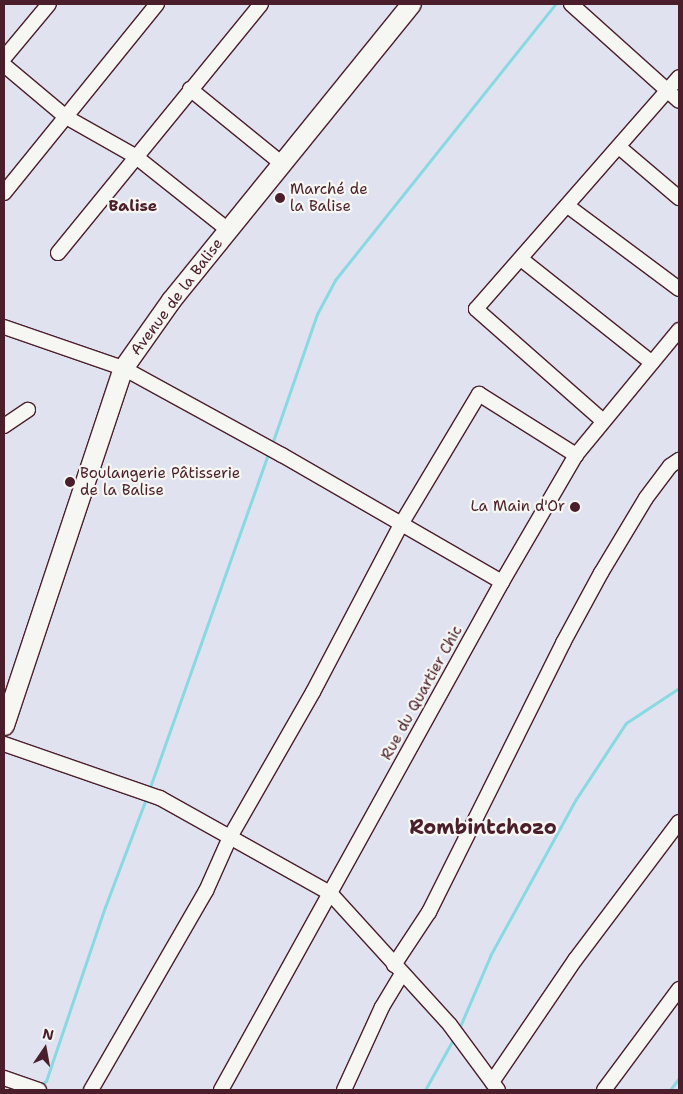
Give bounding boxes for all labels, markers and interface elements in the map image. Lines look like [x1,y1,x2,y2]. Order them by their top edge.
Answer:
place label: Marché de la Balise [290,180,368,215]
marker: Marché de la Balise [274,192,286,204]
district label: Balise [109,196,157,216]
street label: Avenue de la Balise [127,235,227,359]
place label: Boulangerie Pâtisserie de la Balise [80,464,240,499]
marker: Boulangerie Pâtisserie de la Balise [64,476,76,488]
place label: La Main d'Or [471,498,565,516]
marker: La Main d'Or [569,501,581,513]
street label: Rue du Quartier Chic [378,623,466,763]
district label: Rombintchozo [409,815,557,839]
north arrow [20,1024,70,1074]
text: N [41,1024,55,1044]

